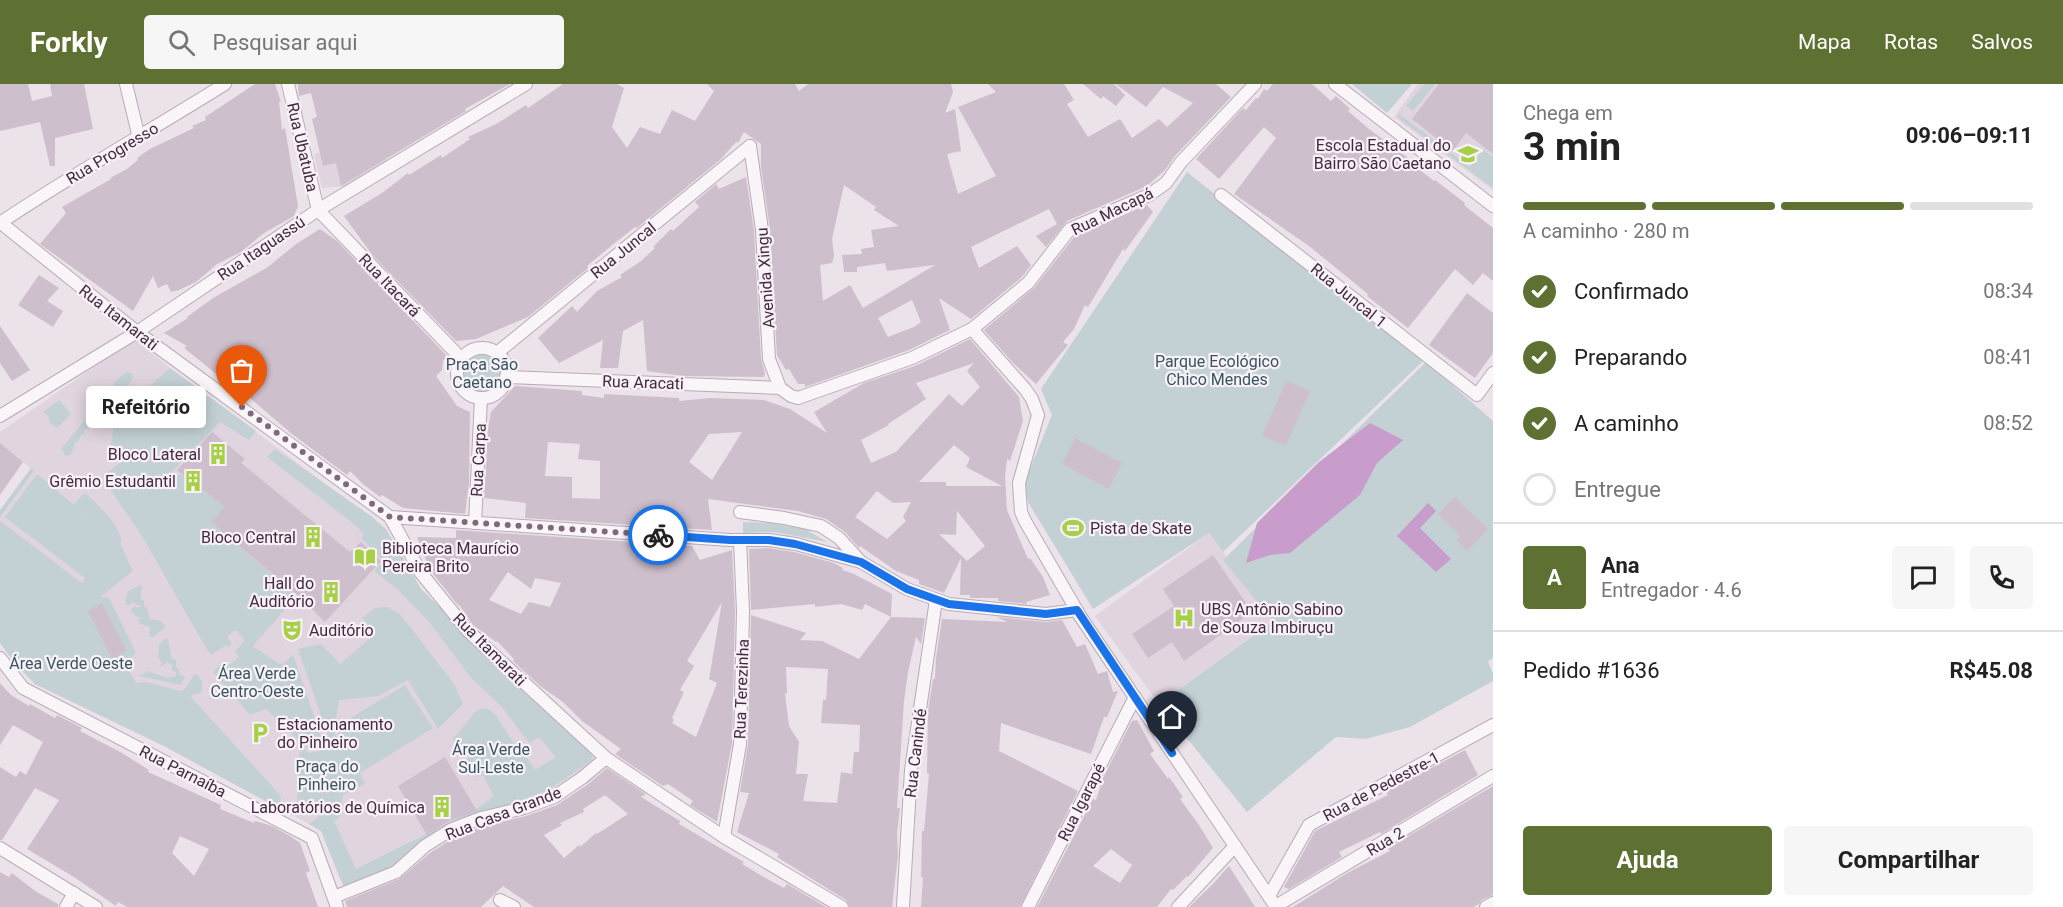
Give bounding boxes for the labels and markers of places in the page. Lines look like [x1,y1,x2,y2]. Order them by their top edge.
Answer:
place label: Escola Estadual do Bairro São Caetano [1314,136,1451,173]
school or university icon: Escola Estadual do Bairro São Caetano [1456,142,1480,166]
pin [216,345,267,407]
callout: Refeitório [86,386,206,428]
building icon: Bloco Lateral [206,442,230,466]
place label: Bloco Lateral [108,445,201,464]
building icon: Grêmio Estudantil [181,469,205,493]
place label: Grêmio Estudantil [49,472,176,491]
sports icon: Pista de Skate [1061,516,1085,540]
place label: Pista de Skate [1090,519,1192,538]
building icon: Bloco Central [301,525,325,549]
place label: Bloco Central [201,528,296,547]
place label: Biblioteca Maurício Pereira Brito [382,539,519,576]
library icon: Biblioteca Maurício Pereira Brito [353,545,377,569]
place label: Hall do Auditório [249,574,314,611]
building icon: Hall do Auditório [319,580,343,604]
place label: UBS Antônio Sabino de Souza Imbiruçu [1201,600,1343,637]
hospital icon: UBS Antônio Sabino de Souza Imbiruçu [1172,606,1196,630]
theatre icon: Auditório [280,618,304,642]
place label: Auditório [309,621,374,640]
pin [1146,691,1197,753]
place label: Estacionamento do Pinheiro [277,715,393,752]
parking icon: Estacionamento do Pinheiro [248,721,272,745]
building icon: Laboratórios de Química [430,795,454,819]
place label: Laboratórios de Química [251,798,425,817]

